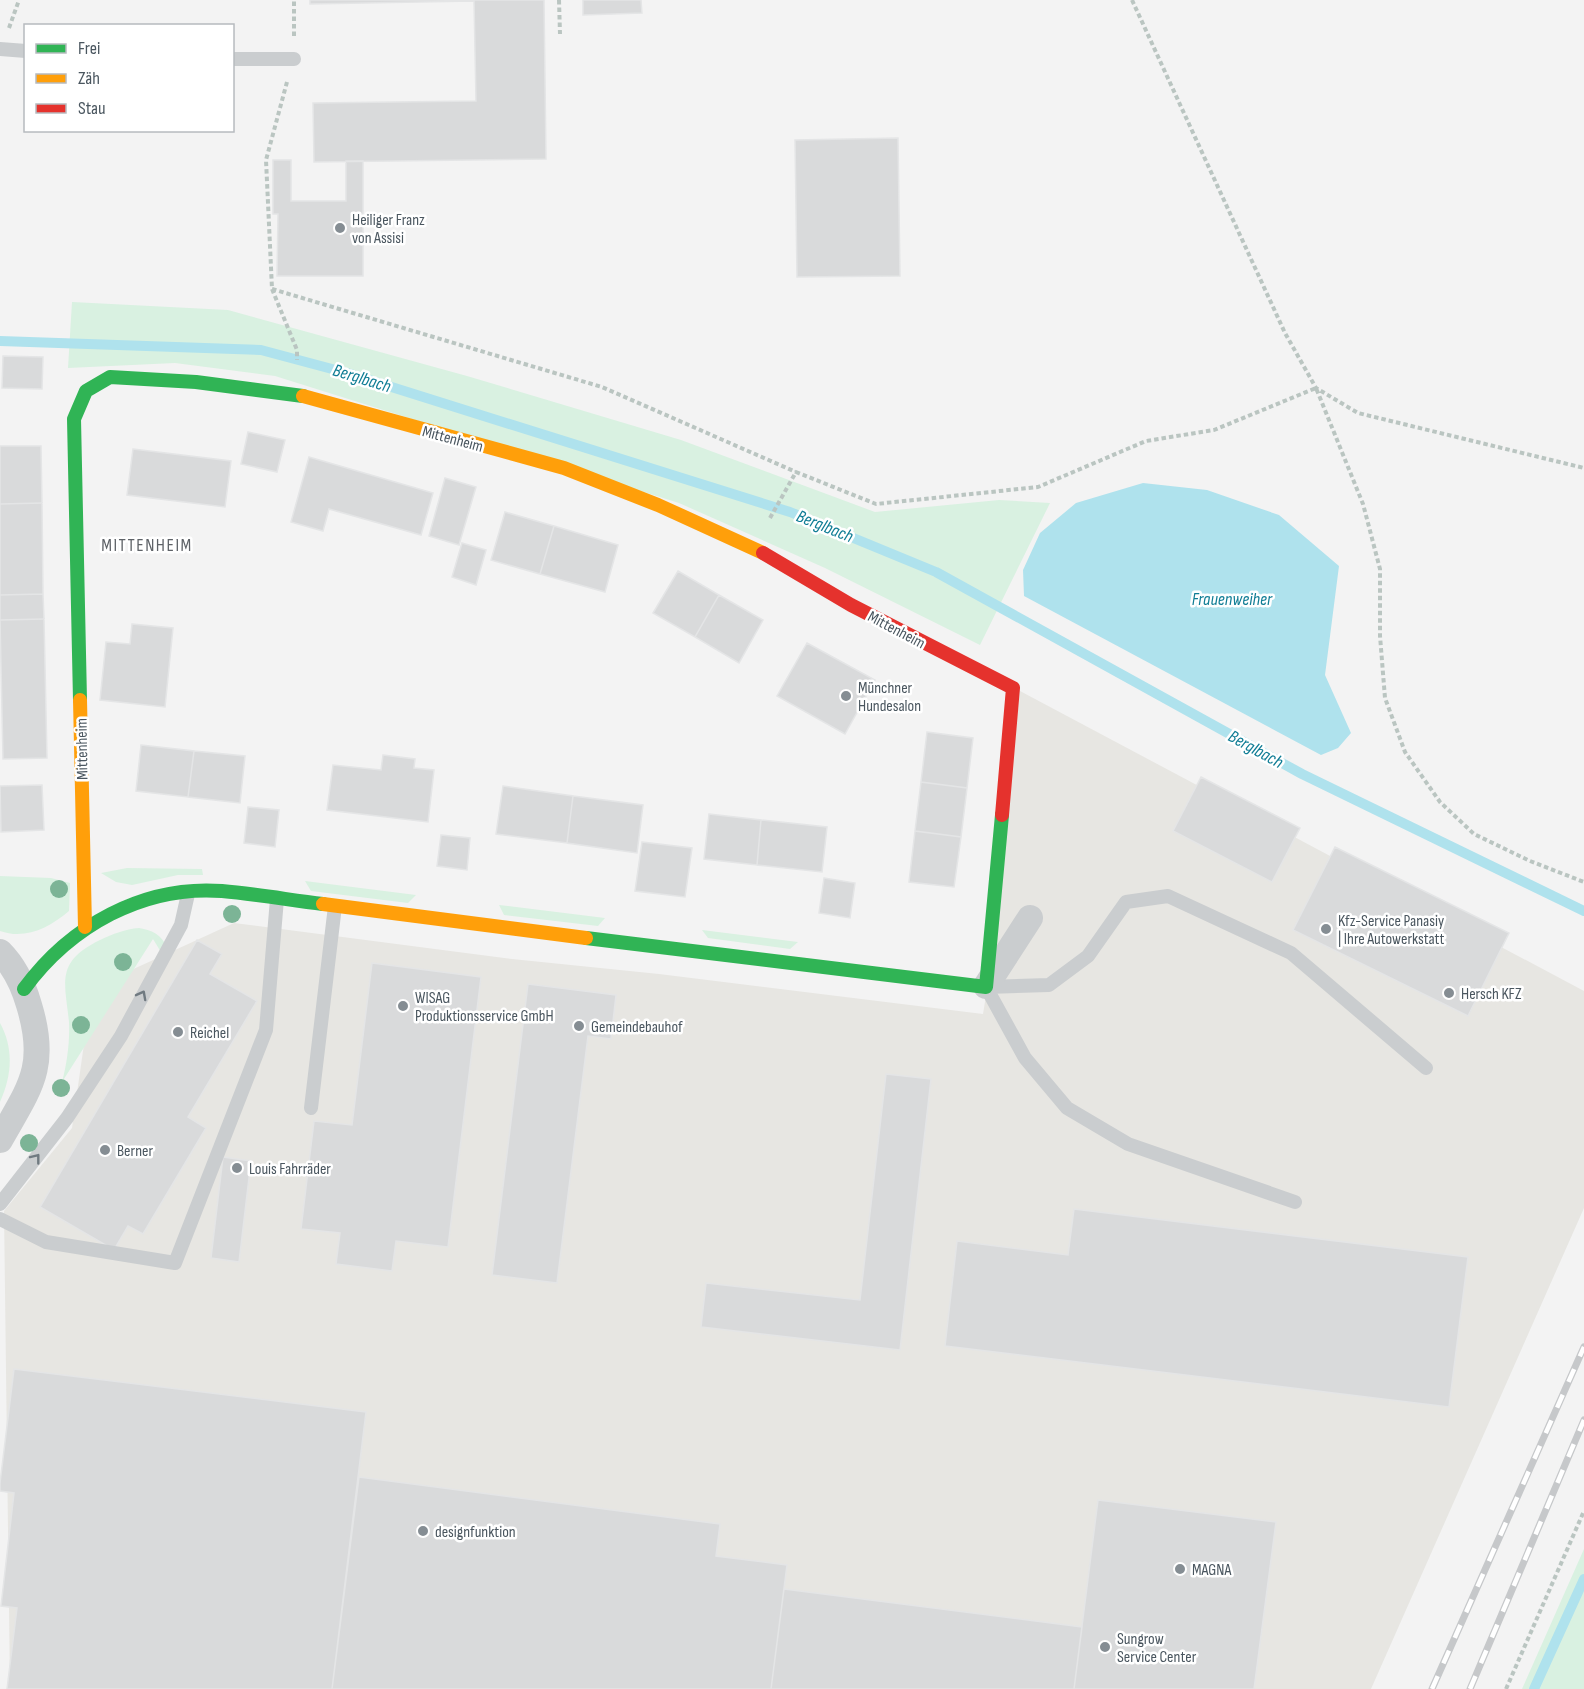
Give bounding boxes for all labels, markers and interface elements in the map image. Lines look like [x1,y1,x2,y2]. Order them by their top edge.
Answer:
legend [24,24,234,132]
text: Frei [78,38,100,59]
text: Zäh [78,68,100,89]
text: Stau [78,98,106,119]
place label: Heiliger Franz von Assisi [352,211,425,248]
marker: Heiliger Franz von Assisi [333,221,347,235]
water label: Berglbach [330,360,394,397]
street label: Mittenheim [420,422,485,457]
water label: Berglbach [793,506,857,547]
district label: MITTENHEIM [101,535,193,556]
water label: Frauenweiher [1192,589,1273,610]
street label: Mittenheim [865,607,928,653]
place label: Münchner Hundesalon [858,679,921,716]
marker: Münchner Hundesalon [839,689,853,703]
street label: Mittenheim [72,718,93,780]
water label: Berglbach [1225,726,1287,773]
place label: Kfz-Service Panasiy | Ihre Autowerkstatt [1338,912,1444,949]
marker: Kfz-Service Panasiy | Ihre Autowerkstatt [1319,922,1333,936]
place label: Hersch KFZ [1461,985,1522,1004]
marker: Hersch KFZ [1442,986,1456,1000]
place label: WISAG Produktionsservice GmbH [415,989,554,1026]
one-way arrow [135,991,146,1001]
marker: WISAG Produktionsservice GmbH [396,999,410,1013]
place label: Gemeindebauhof [591,1018,683,1037]
marker: Gemeindebauhof [572,1019,586,1033]
place label: Reichel [190,1024,229,1043]
marker: Reichel [171,1025,185,1039]
place label: Berner [117,1142,153,1161]
marker: Berner [98,1143,112,1157]
one-way arrow [28,1153,39,1164]
place label: Louis Fahrräder [249,1160,331,1179]
marker: Louis Fahrräder [230,1161,244,1175]
place label: designfunktion [435,1523,516,1542]
marker: designfunktion [416,1524,430,1538]
place label: MAGNA [1192,1561,1231,1580]
marker: MAGNA [1173,1562,1187,1576]
place label: Sungrow Service Center [1117,1630,1197,1667]
marker: Sungrow Service Center [1098,1640,1112,1654]

